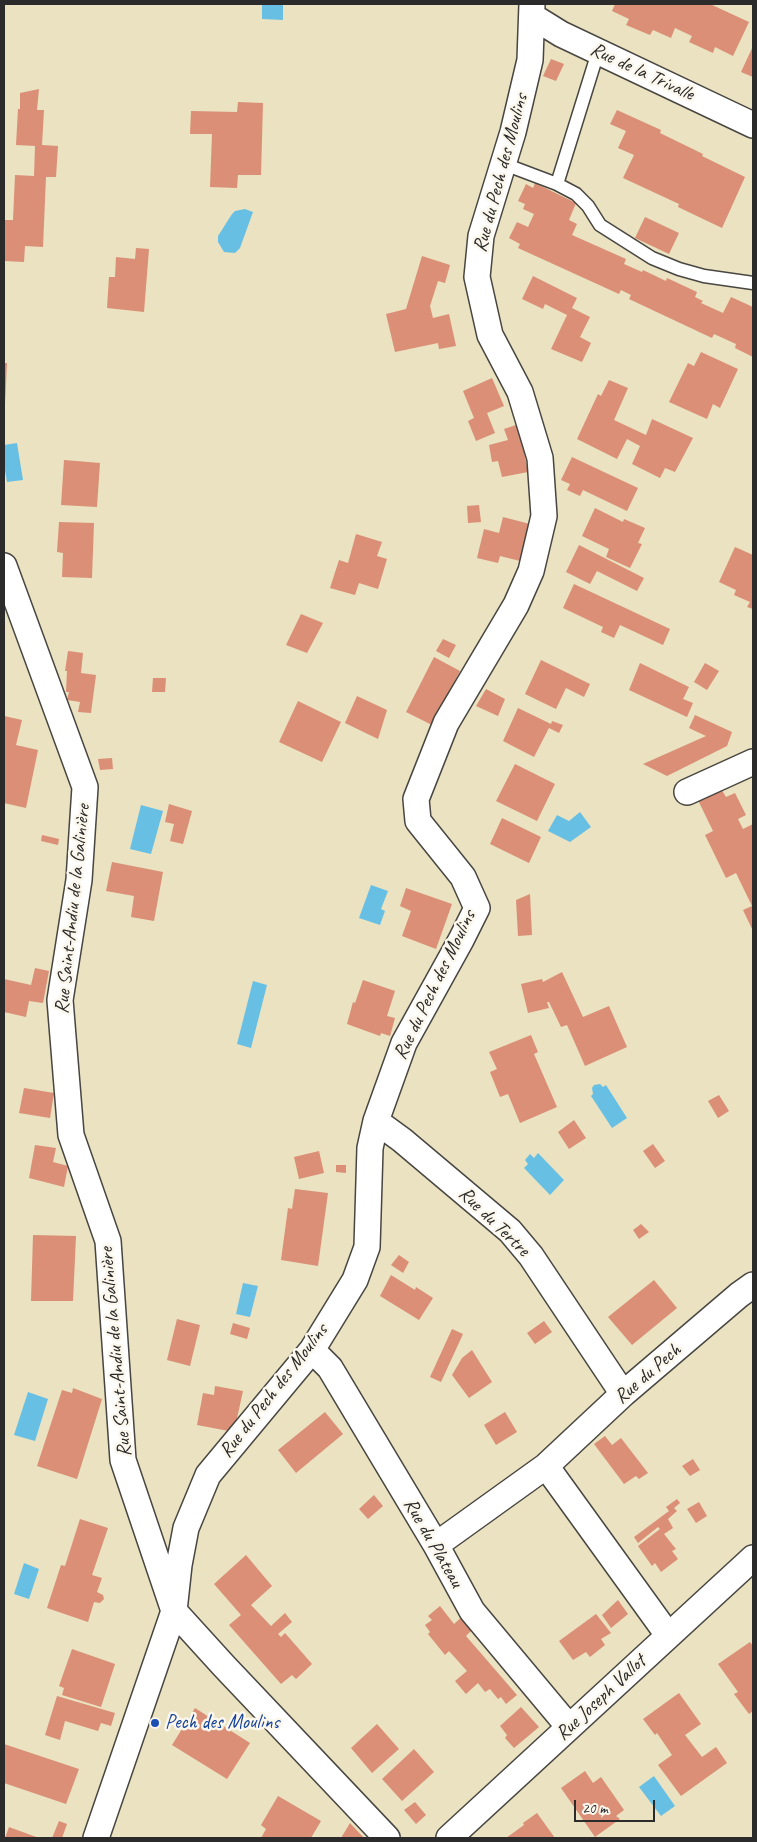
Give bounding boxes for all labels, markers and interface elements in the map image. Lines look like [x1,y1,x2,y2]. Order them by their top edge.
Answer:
street label: Rue de la Trivalle [586,38,698,106]
street label: Rue du Pech des Moulins [468,91,534,255]
street label: Rue Saint-Andiu de la Galinière [50,803,96,1015]
street label: Rue du Pech des Moulins [388,906,482,1064]
street label: Rue du Tertre [453,1182,535,1262]
street label: Rue Saint-Andiu de la Galinière [95,1246,137,1458]
street label: Rue du Pech des Moulins [214,1319,334,1463]
street label: Rue du Pech [610,1339,686,1409]
street label: Rue du Plateau [398,1494,468,1592]
street label: Rue Joseph Vallot [551,1650,651,1746]
place label: Pech des Moulins [165,1711,279,1735]
marker: Pech des Moulins [149,1717,161,1729]
scale bar [577,1790,658,1822]
text: 20 m [582,1799,608,1818]

